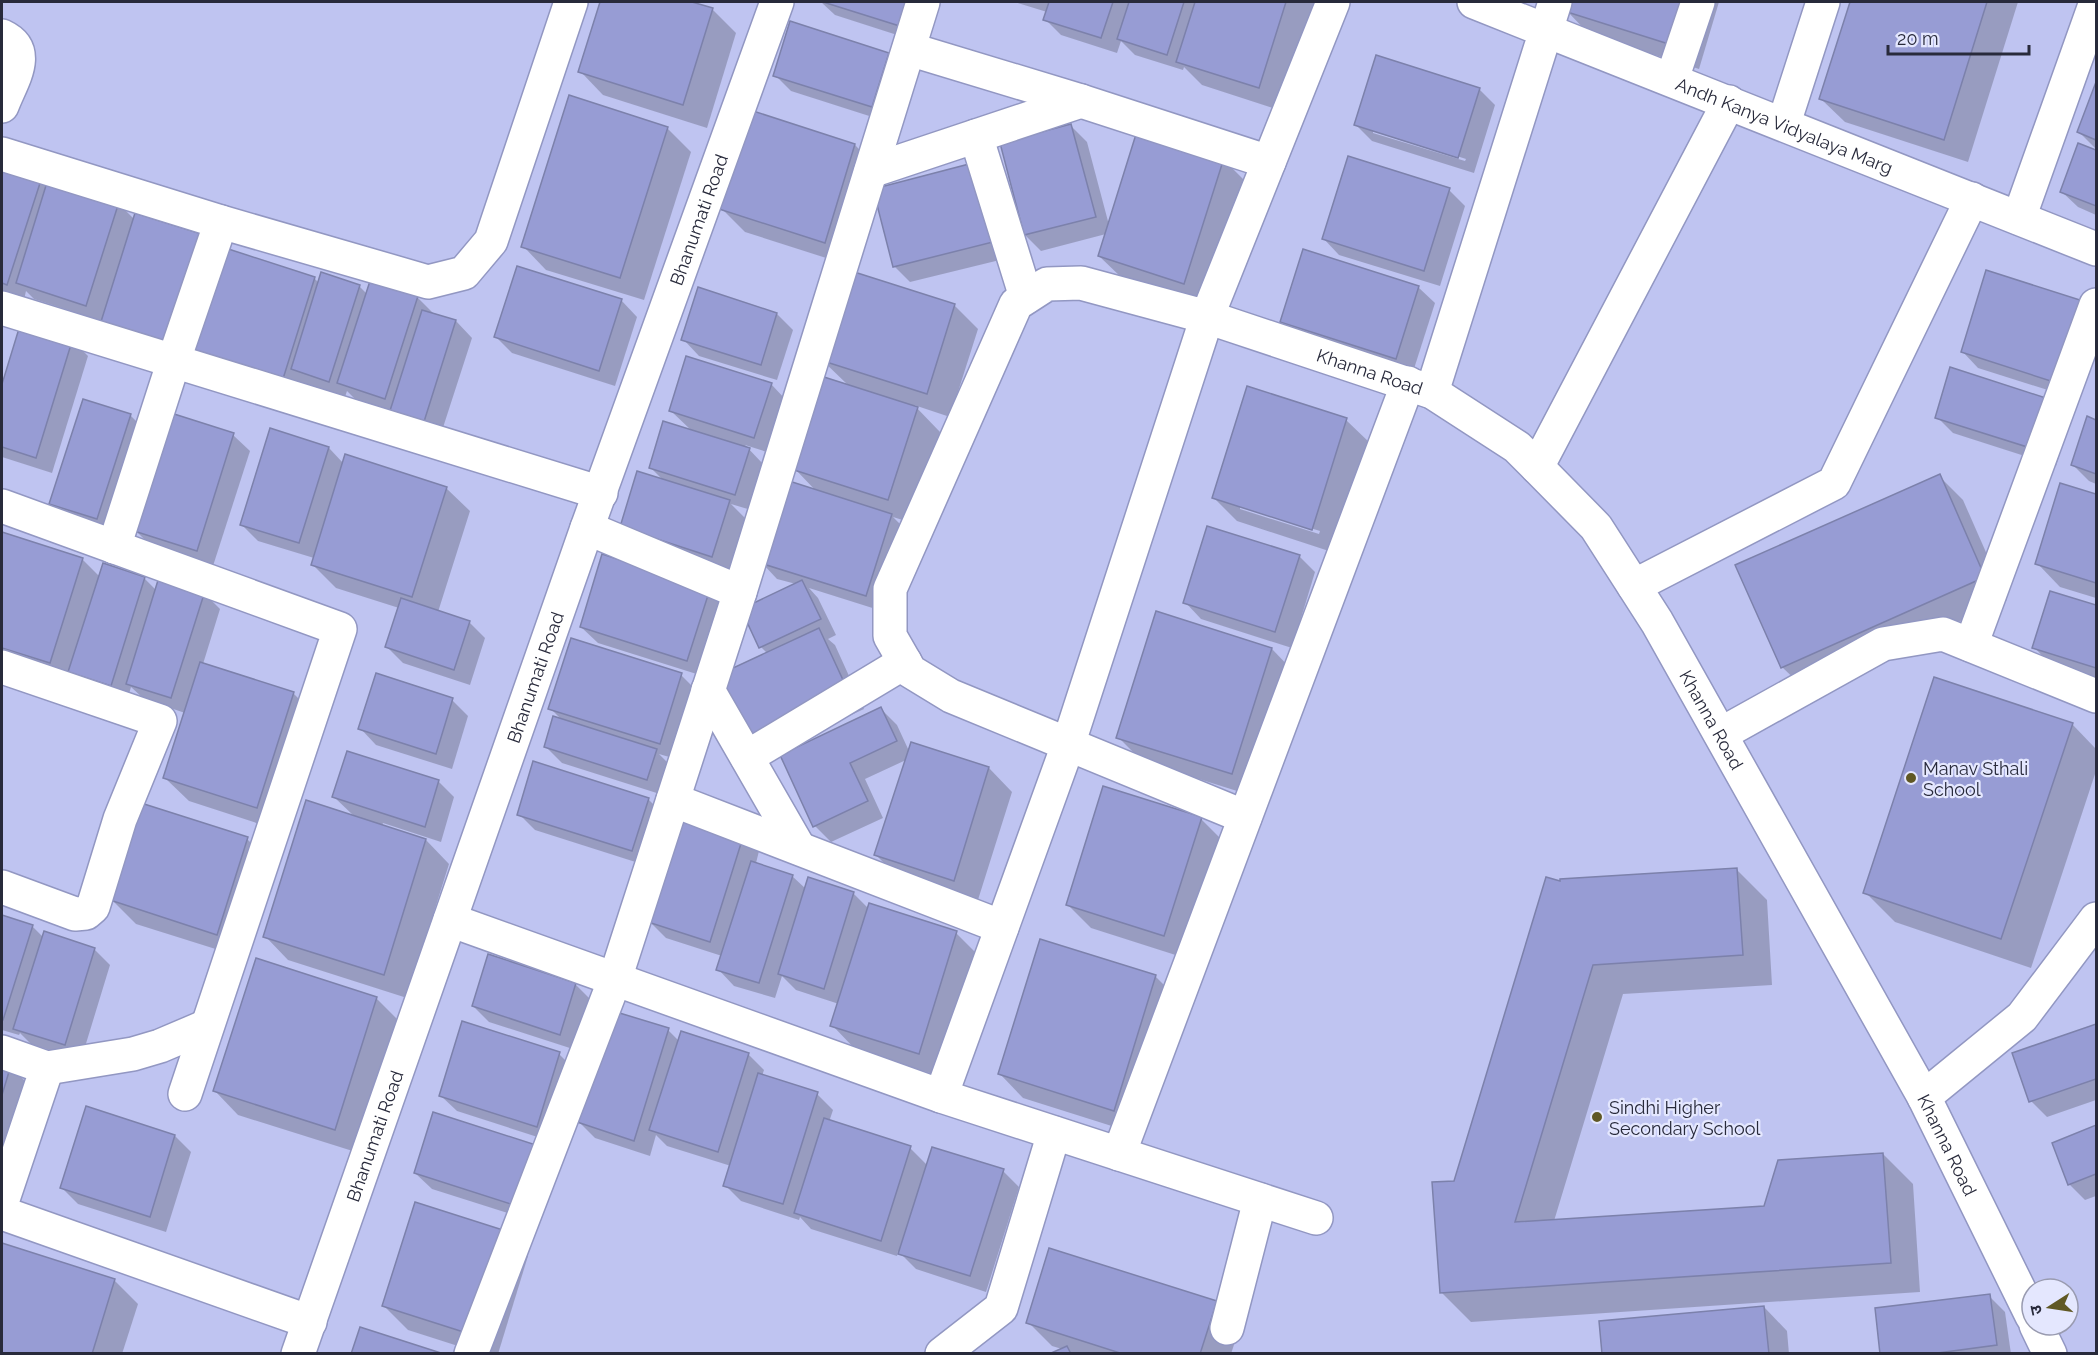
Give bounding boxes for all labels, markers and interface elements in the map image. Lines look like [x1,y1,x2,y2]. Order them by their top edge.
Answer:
scale bar [1888,18,2029,56]
text: 20 m [1897,28,1939,49]
street label: Andh Kanya Vidyalaya Marg [1673,73,1896,178]
street label: Bhanumati Road [665,151,732,288]
street label: Khanna Road [1314,344,1426,399]
street label: Bhanumati Road [502,609,567,746]
street label: Khanna Road [1676,666,1748,773]
place label: Manav Sthali School [1923,758,2028,800]
marker: Manav Sthali School [1904,771,1918,785]
street label: Bhanumati Road [342,1068,407,1204]
street label: Khanna Road [1914,1090,1981,1199]
place label: Sindhi Higher Secondary School [1609,1097,1760,1139]
marker: Sindhi Higher Secondary School [1590,1110,1604,1124]
north arrow [2020,1277,2080,1337]
text: उ [2025,1303,2046,1317]

